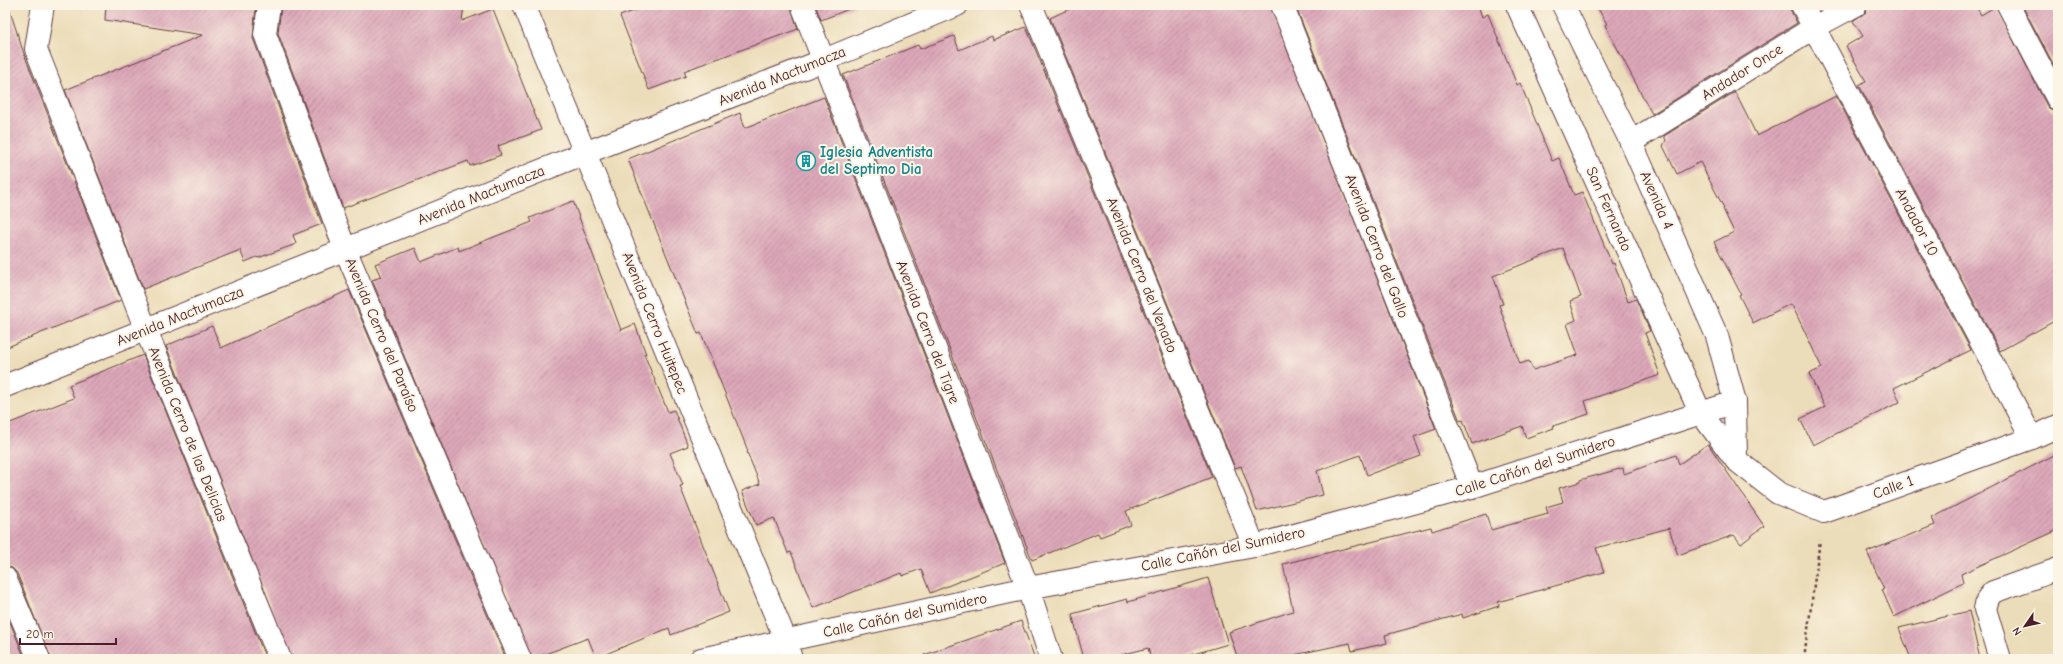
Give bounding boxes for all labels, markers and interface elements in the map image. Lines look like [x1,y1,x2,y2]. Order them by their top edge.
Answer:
street label: Andador Once [1698,40,1786,104]
street label: Avenida Mactumacza [716,42,848,110]
place label: Iglesia Adventista del Septimo Dia [820,143,933,178]
building icon: Iglesia Adventista del Septimo Dia [795,150,817,172]
street label: Avenida Mactumacza [415,161,547,229]
street label: San Fernando [1582,164,1636,254]
street label: Avenida 4 [1636,168,1678,232]
street label: Avenida Cerro del Gallo [1341,172,1413,321]
street label: Andador 10 [1892,185,1942,259]
street label: Avenida Cerro del Venado [1103,195,1182,356]
street label: Avenida Cerro Huitepec [618,249,692,397]
street label: Avenida Cerro del Paraíso [341,255,423,415]
street label: Avenida Cerro del Tigre [892,258,964,407]
street label: Avenida Mactumacza [114,282,246,350]
street label: Avenida Cerro de las Delicias [145,344,231,524]
street label: Calle Cañón del Sumidero [1453,432,1617,500]
street label: Calle 1 [1870,471,1916,503]
street label: Calle Cañón del Sumidero [1139,523,1307,575]
street label: Calle Cañón del Sumidero [821,589,989,641]
north arrow [2005,606,2045,646]
scale bar [20,620,116,646]
text: N [2010,625,2025,638]
text: 20 m [26,627,54,641]

